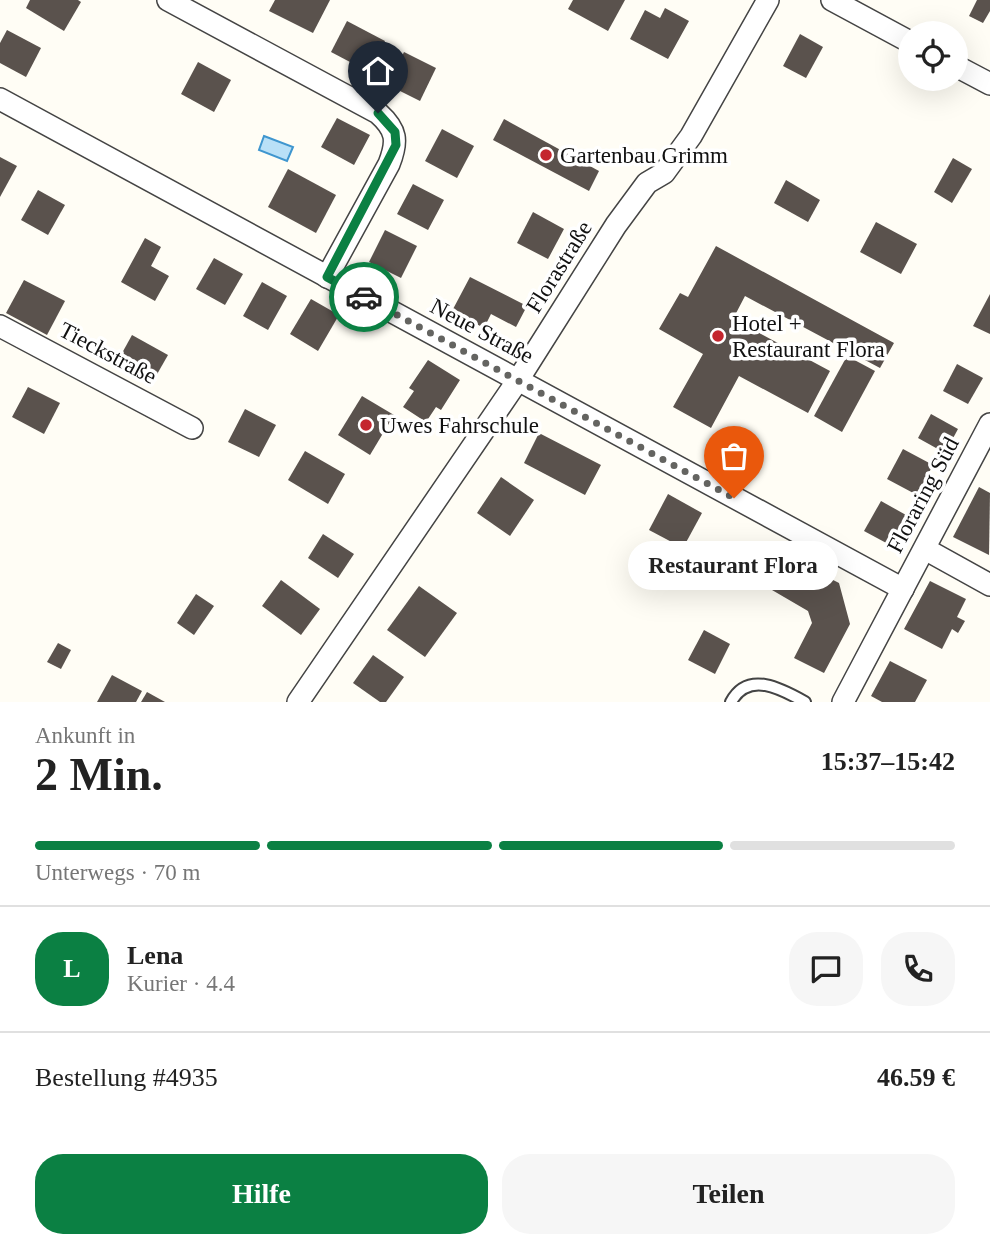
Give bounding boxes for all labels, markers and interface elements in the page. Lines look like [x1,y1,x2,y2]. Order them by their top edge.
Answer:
map controls [898,21,968,91]
button: locate [898,21,968,91]
pin [348,41,408,113]
icon: home [359,52,397,90]
place label: Gartenbau Grimm [560,143,728,168]
marker: Gartenbau Grimm [538,147,554,163]
street label: Florastraße [521,217,597,317]
courier [329,262,399,332]
icon: car [345,278,383,316]
street label: Neue Straße [426,293,538,369]
place label: Hotel + Restaurant Flora [732,311,885,362]
street label: Tieckstraße [55,317,161,389]
marker: Hotel + Restaurant Flora [710,328,726,344]
place label: Uwes Fahrschule [380,413,539,438]
marker: Uwes Fahrschule [358,417,374,433]
pin [704,426,764,498]
street label: Floraring Süd [882,433,964,557]
icon: bag [715,437,753,475]
callout: Restaurant Flora [629,540,839,589]
text: Restaurant Flora [648,553,818,578]
text: Ankunft in [35,723,135,748]
text: 15:37–15:42 [821,747,955,776]
text: 2 Min. [35,749,163,800]
text: Unterwegs · 70 m [35,860,200,885]
button: chat [789,932,863,1006]
button: phone [881,932,955,1006]
text: Lena [127,941,183,970]
text: L [63,954,81,983]
text: Kurier · 4.4 [127,971,235,996]
text: Bestellung #4935 [35,1063,218,1092]
text: 46.59 € [877,1063,955,1092]
button: Hilfe [35,1154,488,1234]
button: Teilen [502,1154,955,1234]

